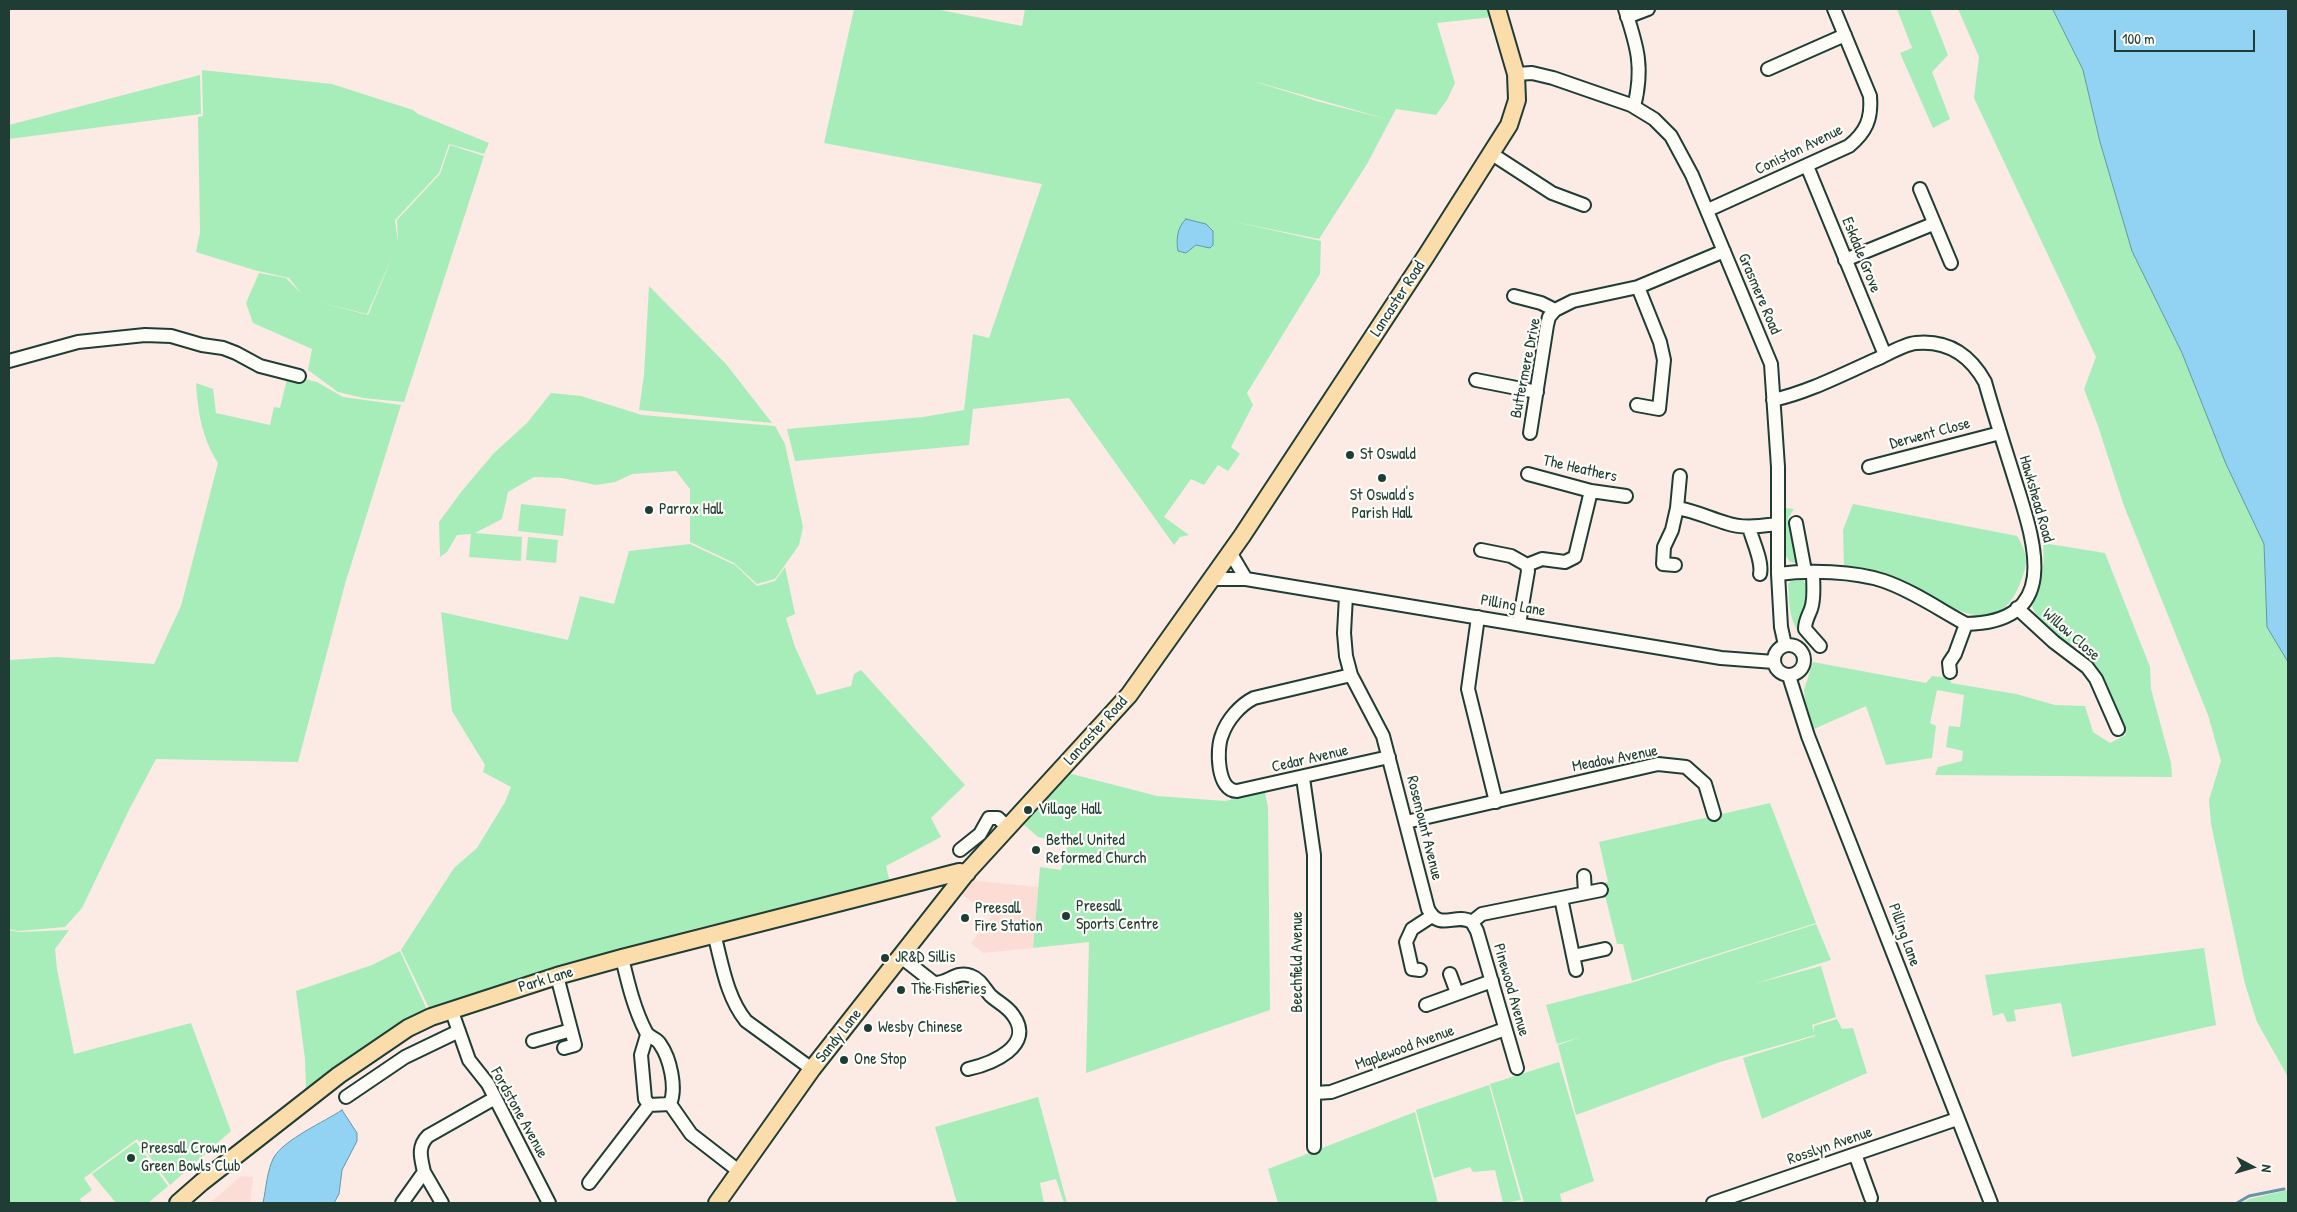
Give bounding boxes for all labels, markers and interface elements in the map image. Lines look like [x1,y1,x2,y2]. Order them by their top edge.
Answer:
scale bar [2117,20,2258,52]
text: 100 m [2122,28,2155,49]
street label: Coniston Avenue [1752,120,1846,180]
street label: Eskdale Grove [1837,214,1885,296]
street label: Grasmere Road [1733,251,1785,337]
street label: Lancaster Road [1367,258,1429,340]
street label: Buttermere Drive [1507,316,1545,420]
street label: Derwent Close [1888,414,1972,454]
place label: St Oswald [1360,445,1416,465]
marker: St Oswald [1344,449,1356,461]
street label: The Heathers [1541,451,1619,487]
street label: Hawkshead Road [2014,453,2058,545]
marker: St Oswald's Parish Hall [1376,472,1388,484]
place label: St Oswald's Parish Hall [1350,486,1414,524]
place label: Parrox Hall [659,500,723,520]
marker: Parrox Hall [643,504,655,516]
street label: Pilling Lane [1479,591,1547,621]
street label: Willow Close [2038,605,2104,665]
street label: Lancaster Road [1060,693,1132,769]
street label: Cedar Avenue [1270,741,1350,777]
street label: Meadow Avenue [1571,741,1659,777]
street label: Rosemount Avenue [1402,774,1446,882]
place label: Village Hall [1038,800,1102,820]
marker: Village Hall [1022,804,1034,816]
place label: Bethel United Reformed Church [1046,831,1146,869]
marker: Bethel United Reformed Church [1030,844,1042,856]
place label: Preesall Sports Centre [1076,897,1159,935]
place label: Preesall Fire Station [975,899,1043,937]
street label: Pilling Lane [1884,901,1924,969]
marker: Preesall Sports Centre [1060,910,1072,922]
street label: Beechfield Avenue [1288,911,1308,1013]
marker: Preesall Fire Station [959,912,971,924]
street label: Pinewood Avenue [1489,941,1533,1039]
place label: JR&D Sillis [895,948,956,968]
marker: JR&D Sillis [879,952,891,964]
street label: Park Lane [516,963,576,997]
place label: The Fisheries [911,980,986,1000]
marker: The Fisheries [895,984,907,996]
street label: Sandy Lane [812,1005,866,1067]
place label: Wesby Chinese [878,1018,963,1038]
street label: Maplewood Avenue [1353,1021,1457,1075]
marker: Wesby Chinese [862,1022,874,1034]
place label: One Stop [854,1050,906,1070]
marker: One Stop [838,1054,850,1066]
street label: Fordstone Avenue [486,1064,552,1162]
street label: Rosslyn Avenue [1785,1123,1875,1169]
place label: Preesall Crown Green Bowls Club [141,1139,241,1177]
north arrow [2227,1142,2277,1192]
marker: Preesall Crown Green Bowls Club [125,1152,137,1164]
text: N [2258,1164,2277,1173]

